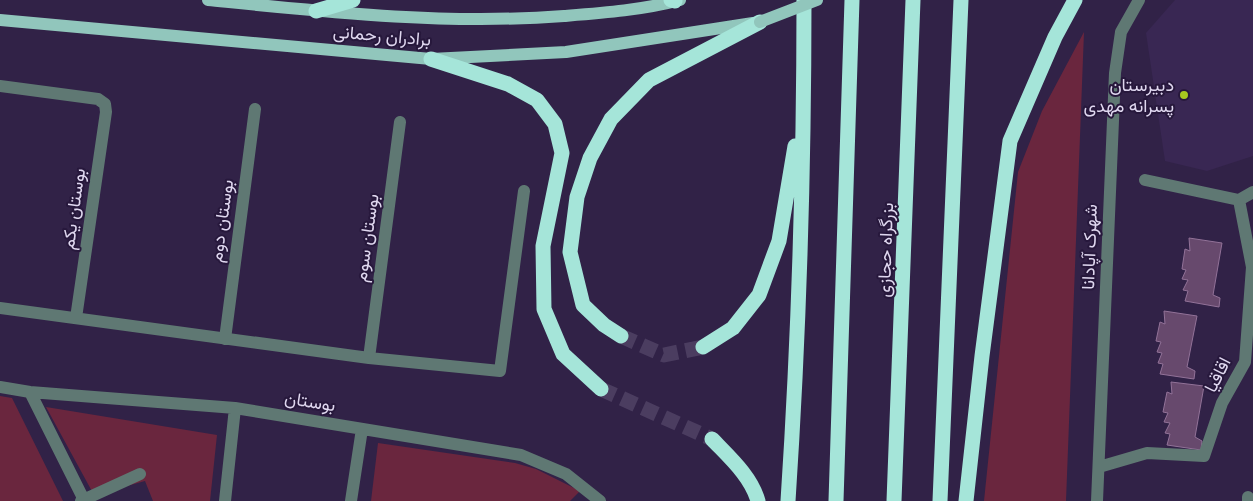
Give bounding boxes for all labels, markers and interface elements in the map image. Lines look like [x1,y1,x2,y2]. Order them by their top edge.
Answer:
street label: برادران رحمانی [332,18,432,54]
place label: دبیرستان پسرانه مهدی [1083,72,1174,120]
marker: دبیرستان پسرانه مهدی [1178,89,1190,101]
street label: بوستان یکم [55,167,93,251]
street label: بوستان دوم [203,178,241,264]
street label: بوستان سوم [347,192,387,284]
street label: بزرگراه حجازی [871,202,901,298]
street label: شهرک آپادانا [1075,204,1105,290]
street label: اقاقیا [1198,353,1238,397]
street label: بوستان [283,385,337,419]

